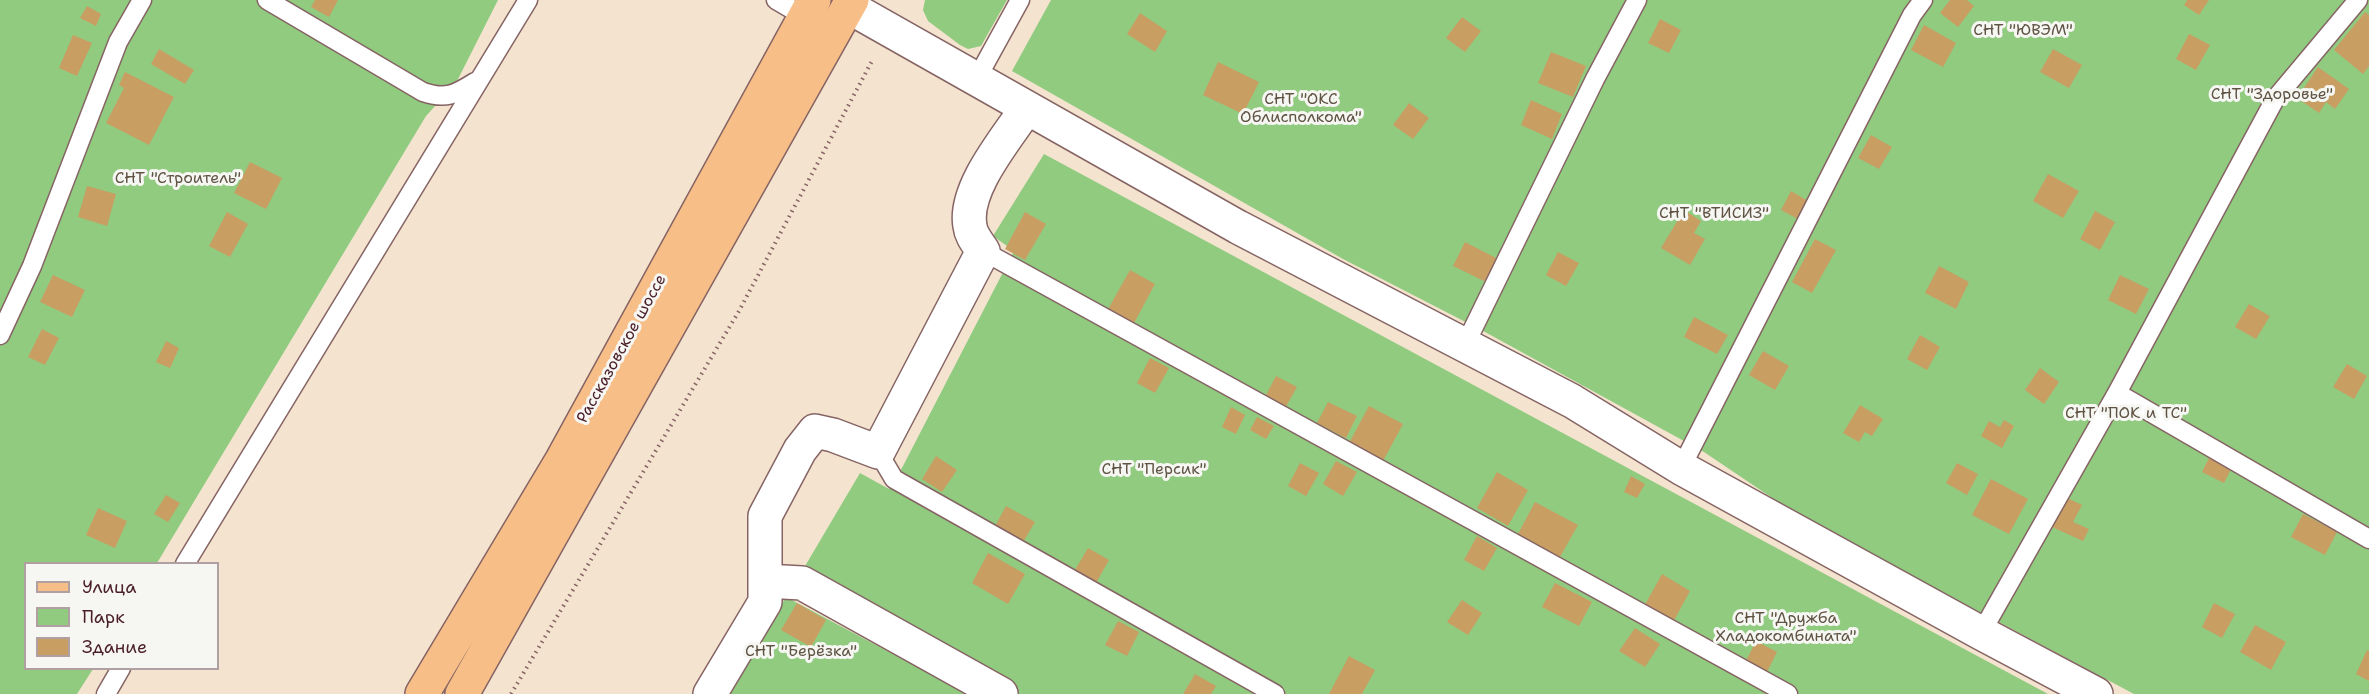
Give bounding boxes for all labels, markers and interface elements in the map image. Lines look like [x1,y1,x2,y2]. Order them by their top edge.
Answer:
park label: СНТ "ЮВЭМ" [1973,21,2073,41]
park label: СНТ "Здоровье" [2211,85,2333,105]
park label: СНТ "ОКС Облисполкома" [1240,90,1362,128]
park label: СНТ "Строитель" [115,169,241,189]
park label: СНТ "ВТИСИЗ" [1659,204,1769,224]
street label: Рассказовское шоссе [573,271,671,427]
park label: СНТ "ПОК и ТС" [2065,404,2187,424]
park label: СНТ "Персик" [1101,460,1207,480]
legend [24,562,219,670]
text: Улица [82,575,136,599]
text: Парк [82,605,125,629]
park label: СНТ "Дружба Хладокомбината" [1715,609,1857,647]
text: Здание [82,635,147,659]
park label: СНТ "Берёзка" [745,642,857,662]

